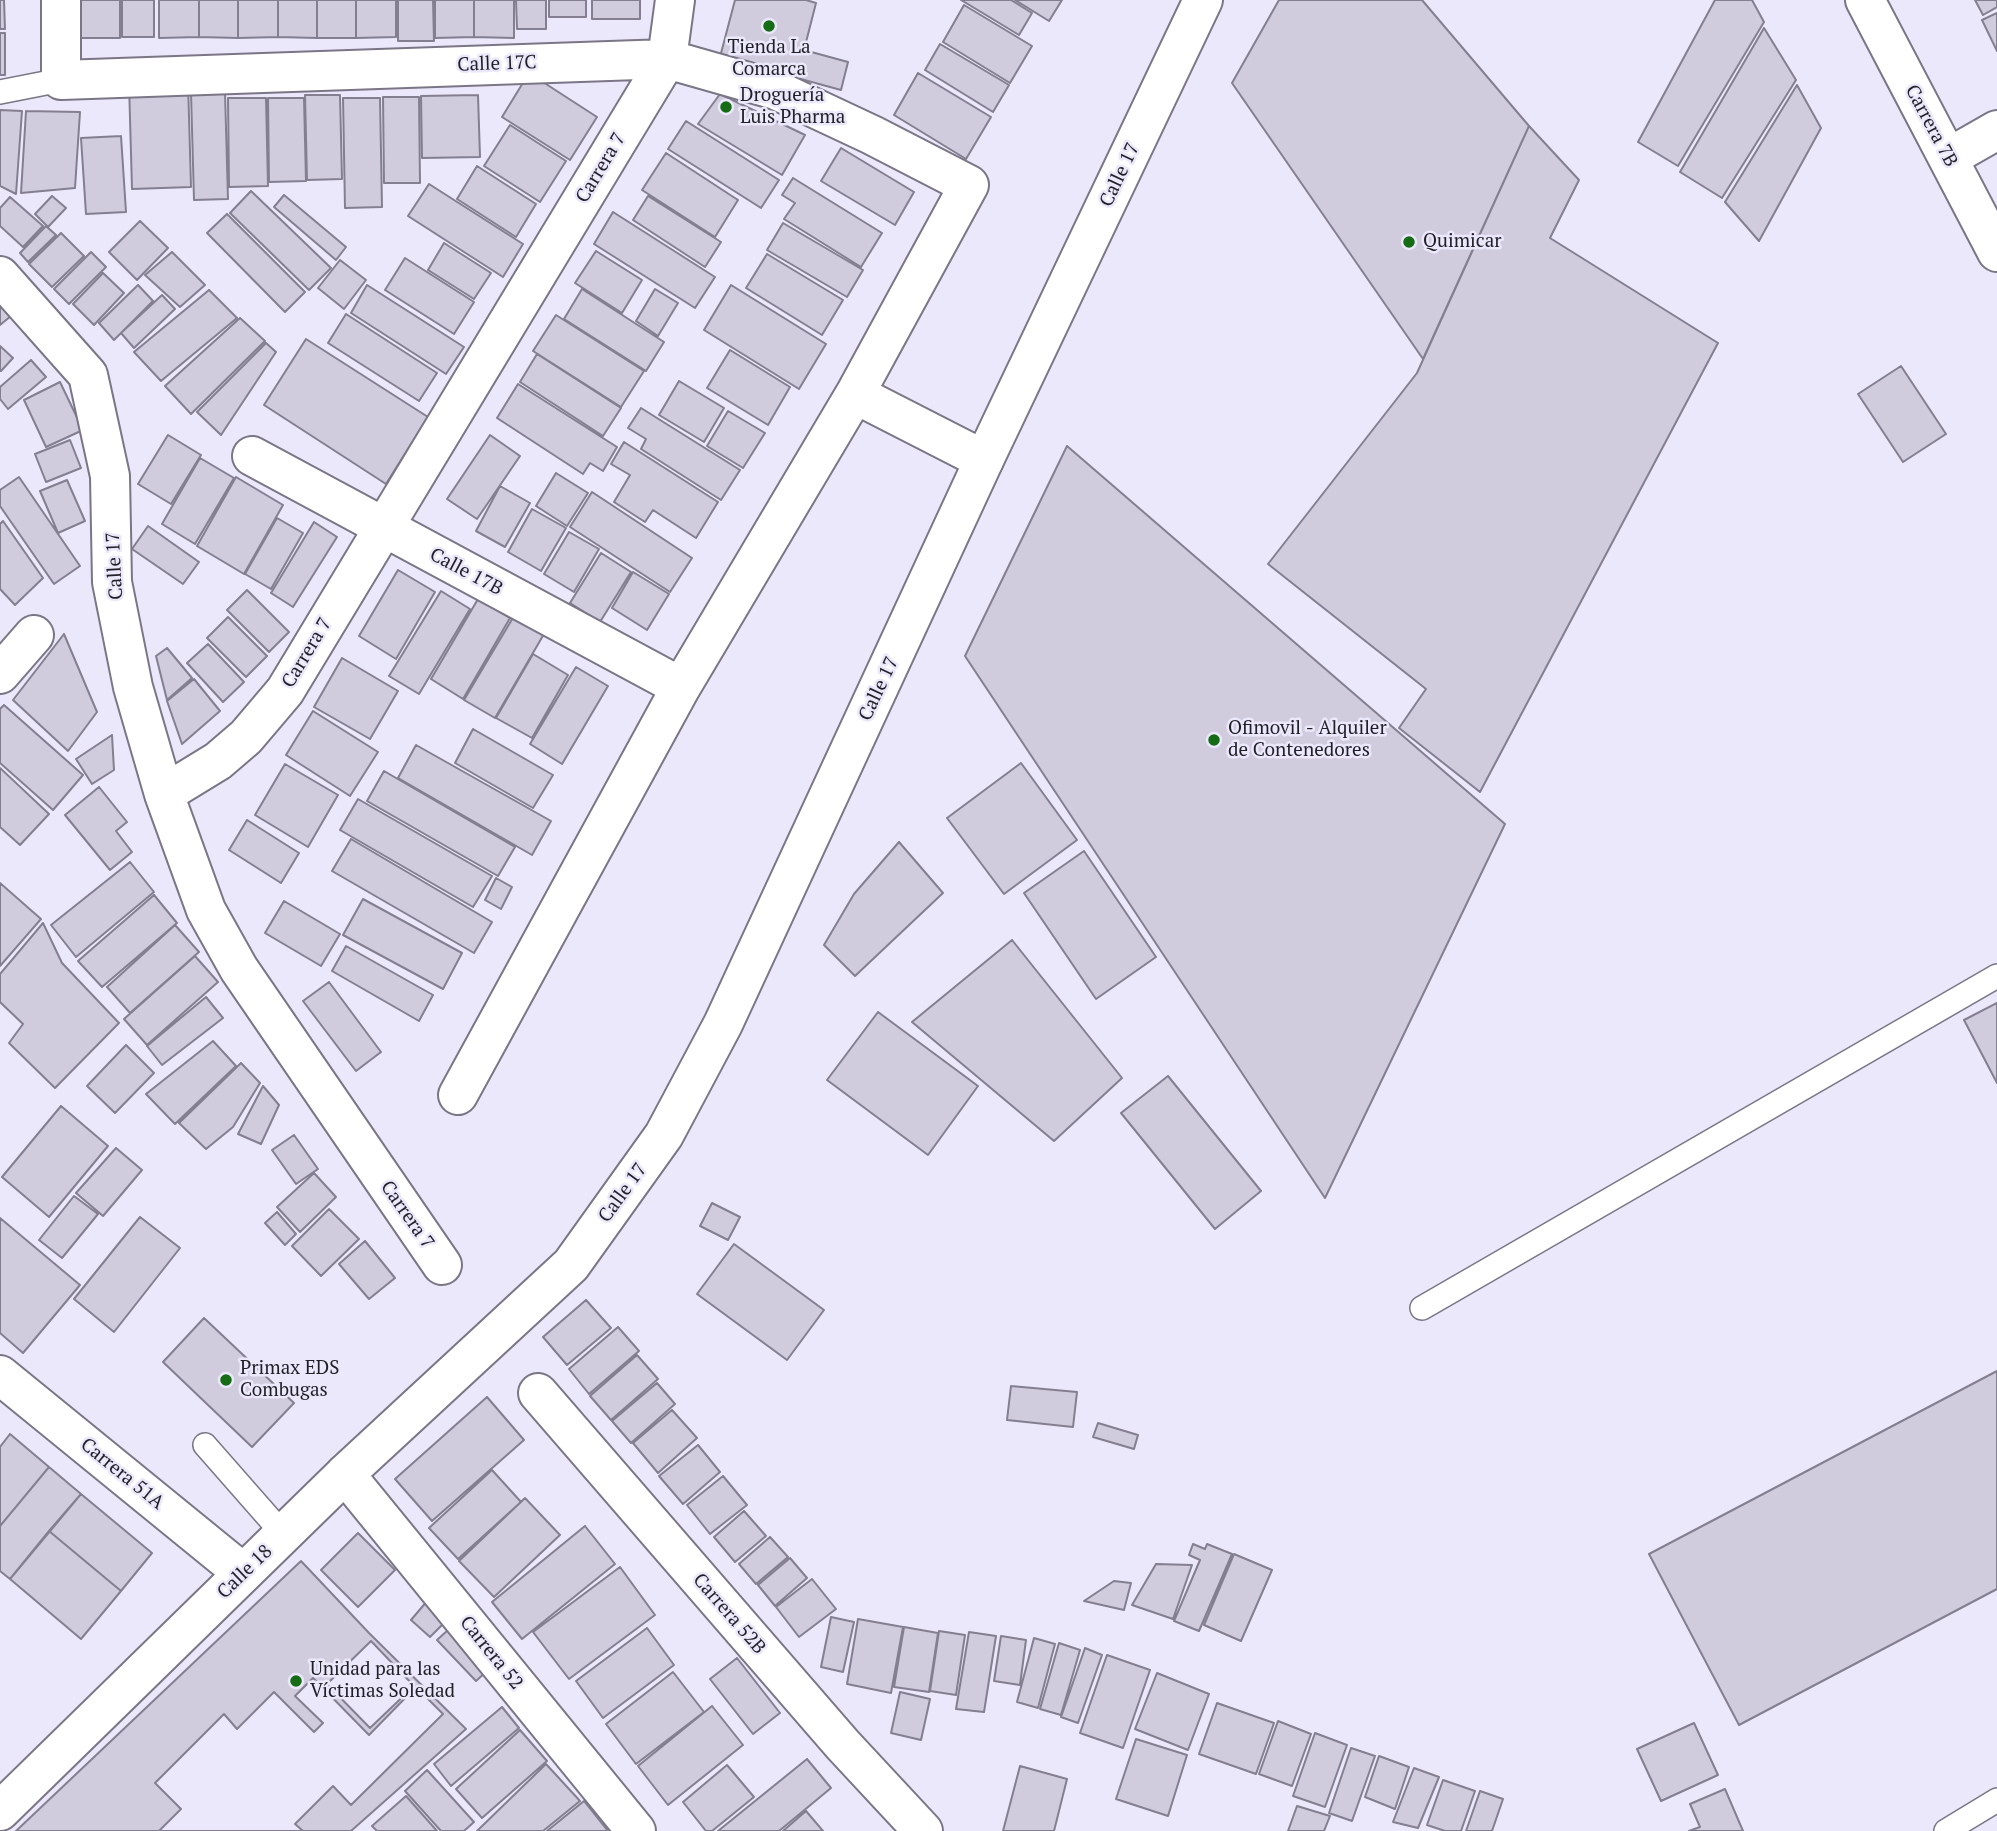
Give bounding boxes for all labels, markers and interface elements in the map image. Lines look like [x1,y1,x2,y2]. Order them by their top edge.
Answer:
marker: Tienda La Comarca [761,18,777,34]
place label: Tienda La Comarca [727,37,811,81]
street label: Calle 17C [457,51,537,77]
street label: Carrera 7B [1900,81,1962,171]
place label: Droguería Luis Pharma [740,85,845,129]
marker: Droguería Luis Pharma [718,99,734,115]
street label: Carrera 7 [571,129,631,207]
street label: Calle 17 [1095,140,1145,210]
place label: Quimicar [1423,231,1502,253]
marker: Quimicar [1401,234,1417,250]
street label: Calle 17 [102,532,128,600]
street label: Calle 17B [426,543,506,601]
street label: Carrera 7 [277,614,337,692]
street label: Calle 17 [854,654,904,724]
place label: Ofimovil - Alquiler de Contenedores [1228,718,1387,762]
marker: Ofimovil - Alquiler de Contenedores [1206,732,1222,748]
street label: Calle 17 [594,1159,652,1227]
street label: Carrera 7 [375,1177,439,1253]
place label: Primax EDS Combugas [240,1358,339,1402]
marker: Primax EDS Combugas [218,1372,234,1388]
street label: Carrera 51A [76,1433,168,1515]
street label: Calle 18 [213,1540,277,1604]
street label: Carrera 52B [688,1569,770,1659]
street label: Carrera 52 [455,1612,527,1694]
place label: Unidad para las Víctimas Soledad [310,1659,455,1703]
marker: Unidad para las Víctimas Soledad [288,1673,304,1689]

